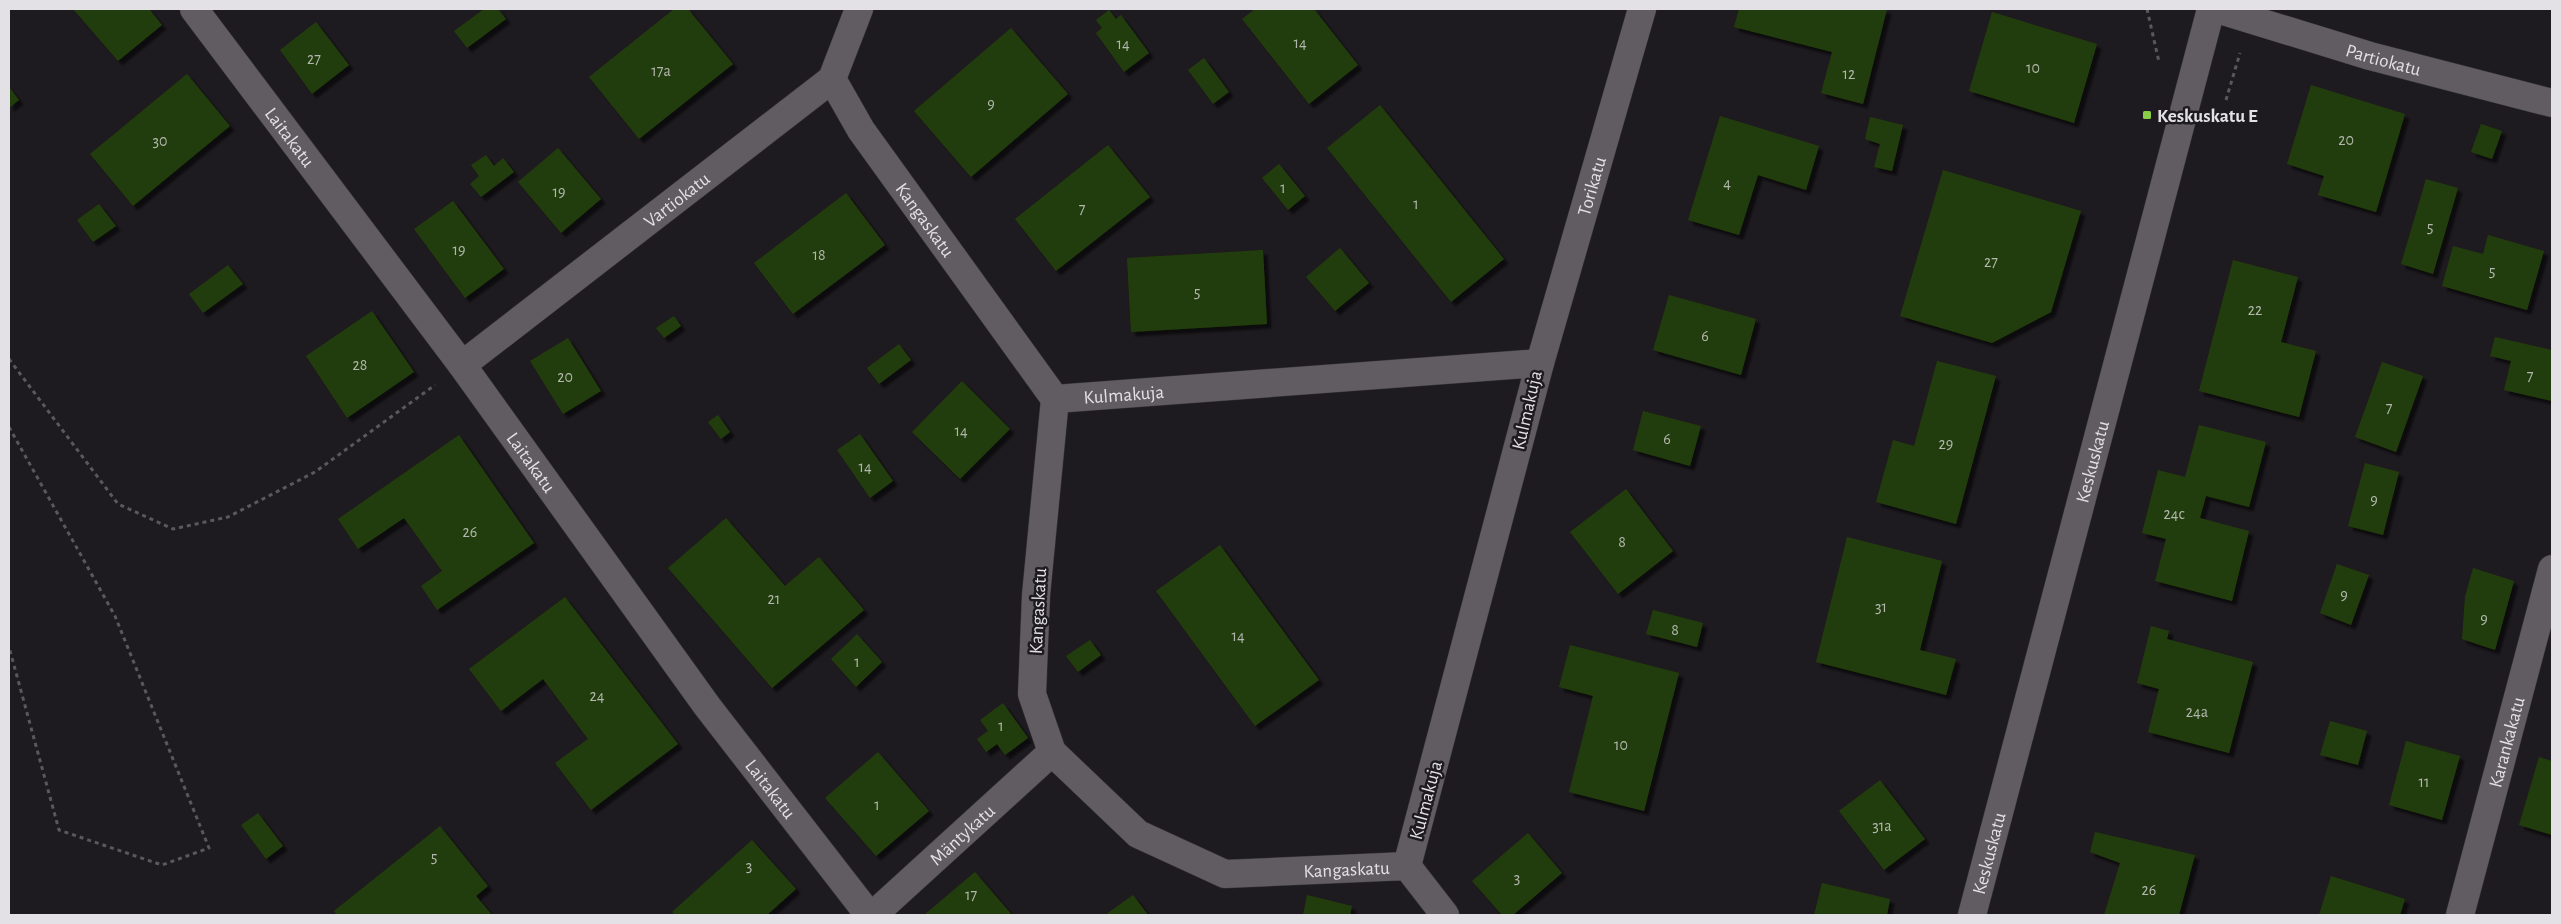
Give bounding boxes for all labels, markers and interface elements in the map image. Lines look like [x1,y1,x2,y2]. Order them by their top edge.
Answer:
house number: 14 [1293,35,1307,51]
house number: 14 [1116,36,1130,52]
street label: Partiokatu [2343,41,2423,80]
house number: 27 [307,51,321,67]
house number: 10 [2026,60,2040,76]
house number: 17a [651,63,671,79]
house number: 12 [1843,66,1855,82]
house number: 9 [987,96,995,112]
street label: Laitakatu [261,104,318,171]
place label: Keskuskatu E [2157,107,2258,126]
marker: Keskuskatu E [2141,109,2153,121]
house number: 20 [2338,132,2354,148]
house number: 30 [152,133,168,149]
street label: Torikatu [1575,154,1610,218]
street label: Vartiokatu [641,169,714,232]
house number: 4 [1723,175,1731,191]
street label: Kangaskatu [891,180,957,261]
house number: 1 [1280,180,1286,196]
house number: 19 [552,184,566,200]
house number: 1 [1413,196,1419,212]
house number: 7 [1079,201,1086,217]
house number: 5 [2427,219,2433,235]
house number: 19 [452,242,466,258]
house number: 18 [812,247,826,263]
house number: 27 [1984,254,1998,270]
house number: 5 [2489,263,2495,279]
house number: 5 [1194,284,1200,300]
house number: 22 [2248,302,2262,318]
house number: 6 [1701,328,1709,344]
house number: 28 [353,357,367,373]
house number: 7 [2527,368,2534,384]
house number: 20 [557,369,573,385]
street label: Kulmakuja [1509,369,1546,452]
street label: Kulmakuja [1083,383,1165,408]
house number: 7 [2386,400,2393,416]
street label: Keskuskatu [2073,419,2113,505]
house number: 14 [954,423,968,439]
street label: Laitakatu [503,429,558,497]
house number: 6 [1663,431,1671,447]
house number: 29 [1939,436,1953,452]
house number: 14 [858,459,872,475]
house number: 9 [2370,492,2378,508]
house number: 24c [2163,506,2185,522]
house number: 26 [463,524,477,540]
house number: 8 [1618,534,1626,550]
street label: Kangaskatu [1027,567,1050,655]
house number: 9 [2340,587,2348,603]
house number: 21 [768,591,780,607]
house number: 31 [1875,599,1887,615]
house number: 9 [2480,611,2488,627]
house number: 8 [1671,622,1679,638]
house number: 14 [1231,628,1245,644]
house number: 1 [854,654,860,670]
house number: 24 [590,688,605,704]
street label: Karankakatu [2486,695,2529,790]
house number: 24a [2186,704,2208,720]
house number: 1 [998,718,1004,734]
house number: 10 [1614,737,1628,753]
street label: Laitakatu [741,756,799,823]
street label: Kulmakuja [1407,759,1446,842]
house number: 11 [2418,774,2430,790]
house number: 1 [874,797,880,813]
street label: Mäntykatu [927,801,999,869]
street label: Keskuskatu [1970,810,2010,897]
house number: 31a [1872,818,1892,834]
house number: 5 [431,849,437,865]
house number: 3 [746,858,752,874]
street label: Kangaskatu [1303,859,1391,882]
house number: 3 [1514,870,1520,886]
house number: 26 [2142,882,2156,898]
house number: 17 [965,887,977,903]

